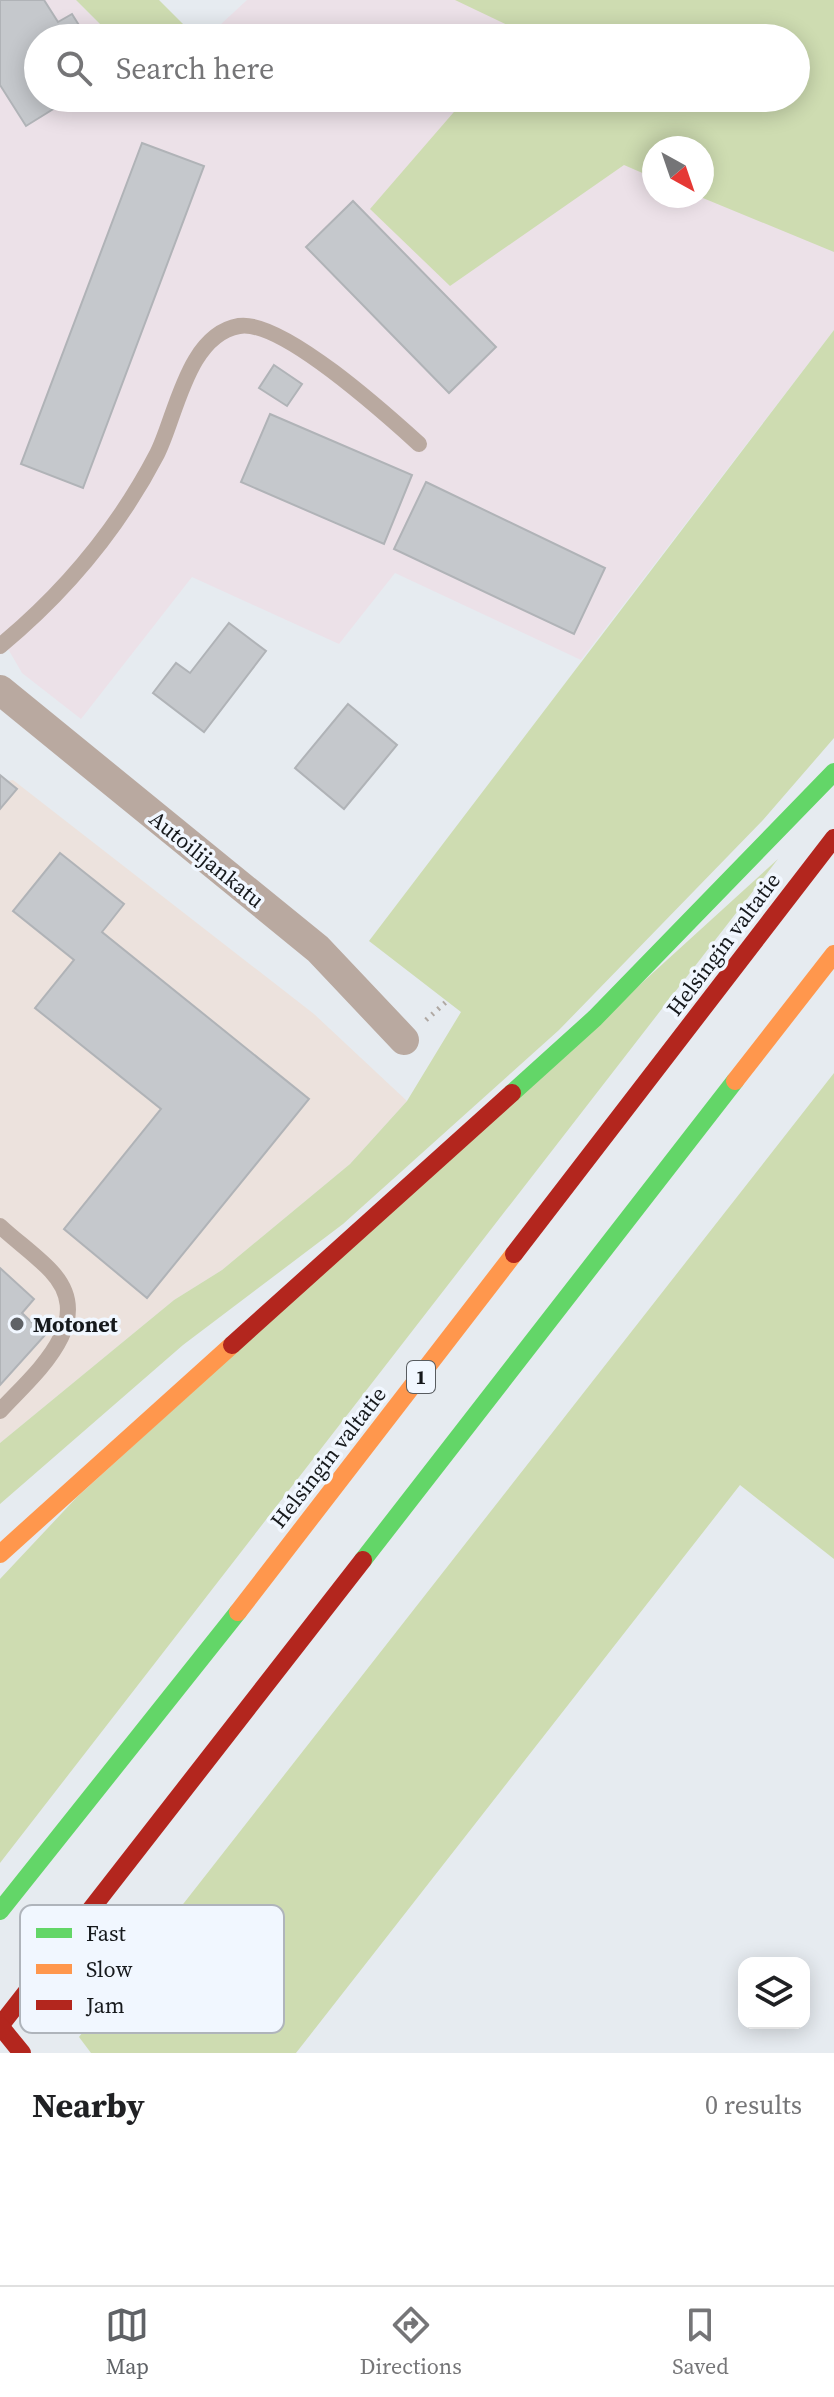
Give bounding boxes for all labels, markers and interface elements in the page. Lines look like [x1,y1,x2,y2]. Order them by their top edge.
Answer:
search box [24,24,810,112]
icon: search [52,46,96,90]
text: Search here [116,48,274,89]
north arrow [642,136,714,208]
street label: Autoilijankatu [143,803,271,915]
street label: Helsingin valtatie [659,866,787,1022]
place label: Motonet [33,1309,119,1339]
marker: Motonet [8,1315,26,1333]
road number: 1 [407,1361,435,1393]
street label: Helsingin valtatie [263,1380,393,1534]
legend [20,1905,284,2033]
text: Fast [86,1918,127,1948]
text: Slow [86,1954,133,1984]
map controls [738,1957,810,2029]
button: layers [738,1957,810,2029]
text: Jam [85,1990,125,2020]
text: Nearby [32,2082,145,2128]
text: 0 results [705,2087,802,2123]
tab: Map [105,2303,149,2381]
tab: Directions [360,2303,462,2381]
tab: Saved [672,2303,729,2381]

